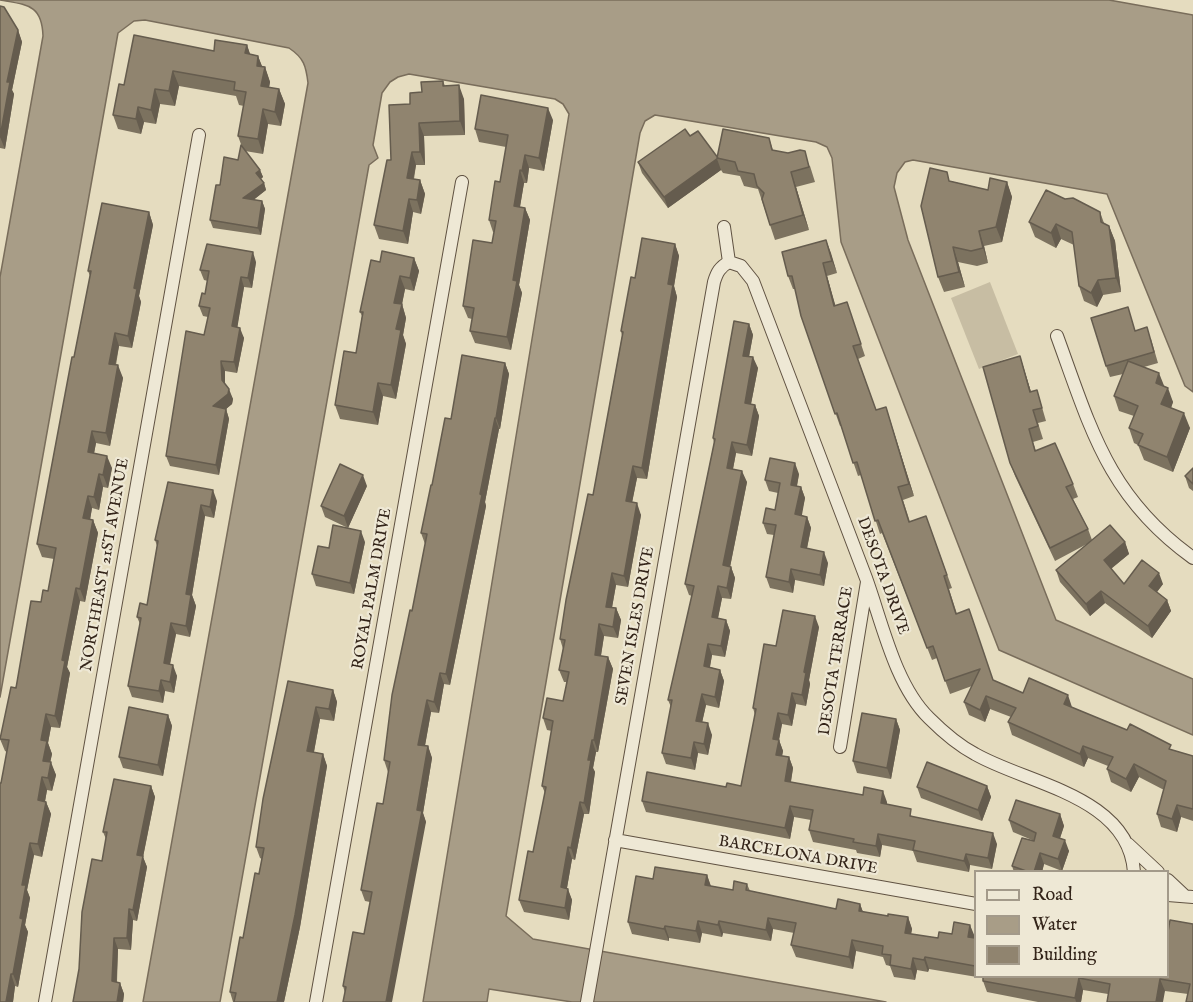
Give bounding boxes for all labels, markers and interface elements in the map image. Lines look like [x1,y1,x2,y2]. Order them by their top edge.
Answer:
street label: NORTHEAST 21ST AVENUE [78,457,134,673]
street label: ROYAL PALM DRIVE [349,507,397,671]
street label: DESOTA DRIVE [852,515,912,637]
street label: SEVEN ISLES DRIVE [613,545,659,707]
street label: DESOTA TERRACE [816,585,858,737]
street label: BARCELONA DRIVE [717,833,879,879]
legend [974,870,1169,978]
text: Road [1032,884,1073,907]
text: Water [1032,914,1077,937]
text: Building [1032,944,1097,967]

